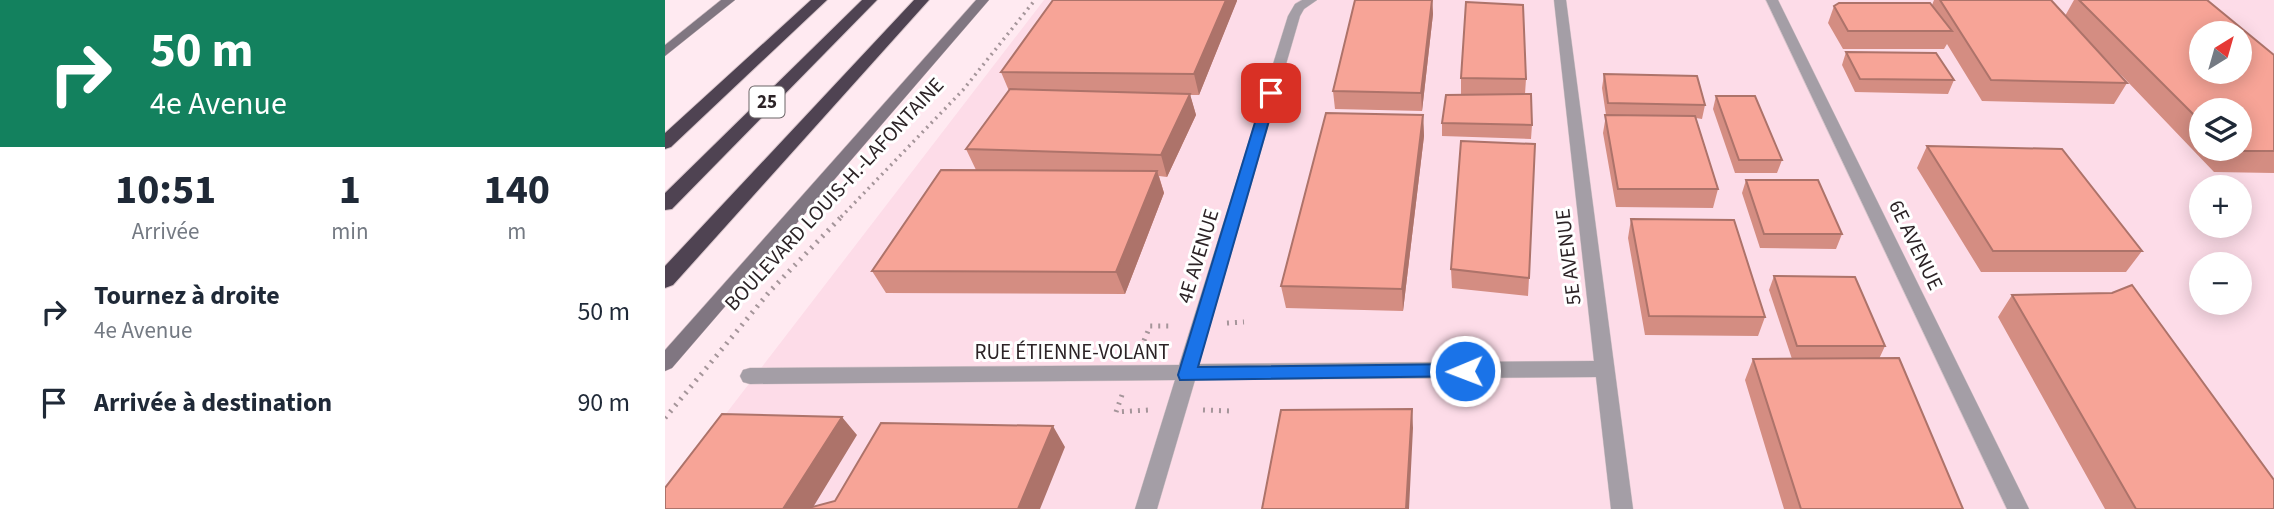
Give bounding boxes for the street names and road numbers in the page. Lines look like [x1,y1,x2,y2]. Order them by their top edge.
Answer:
street label: BOULEVARD LOUIS-H.-LAFONTAINE [717,71,951,317]
road number: 25 [749,86,784,118]
street label: 6E AVENUE [1881,195,1951,295]
street label: 4E AVENUE [1169,205,1227,307]
street label: 5E AVENUE [1547,207,1589,307]
street label: RUE ÉTIENNE-VOLANT [974,337,1170,367]

